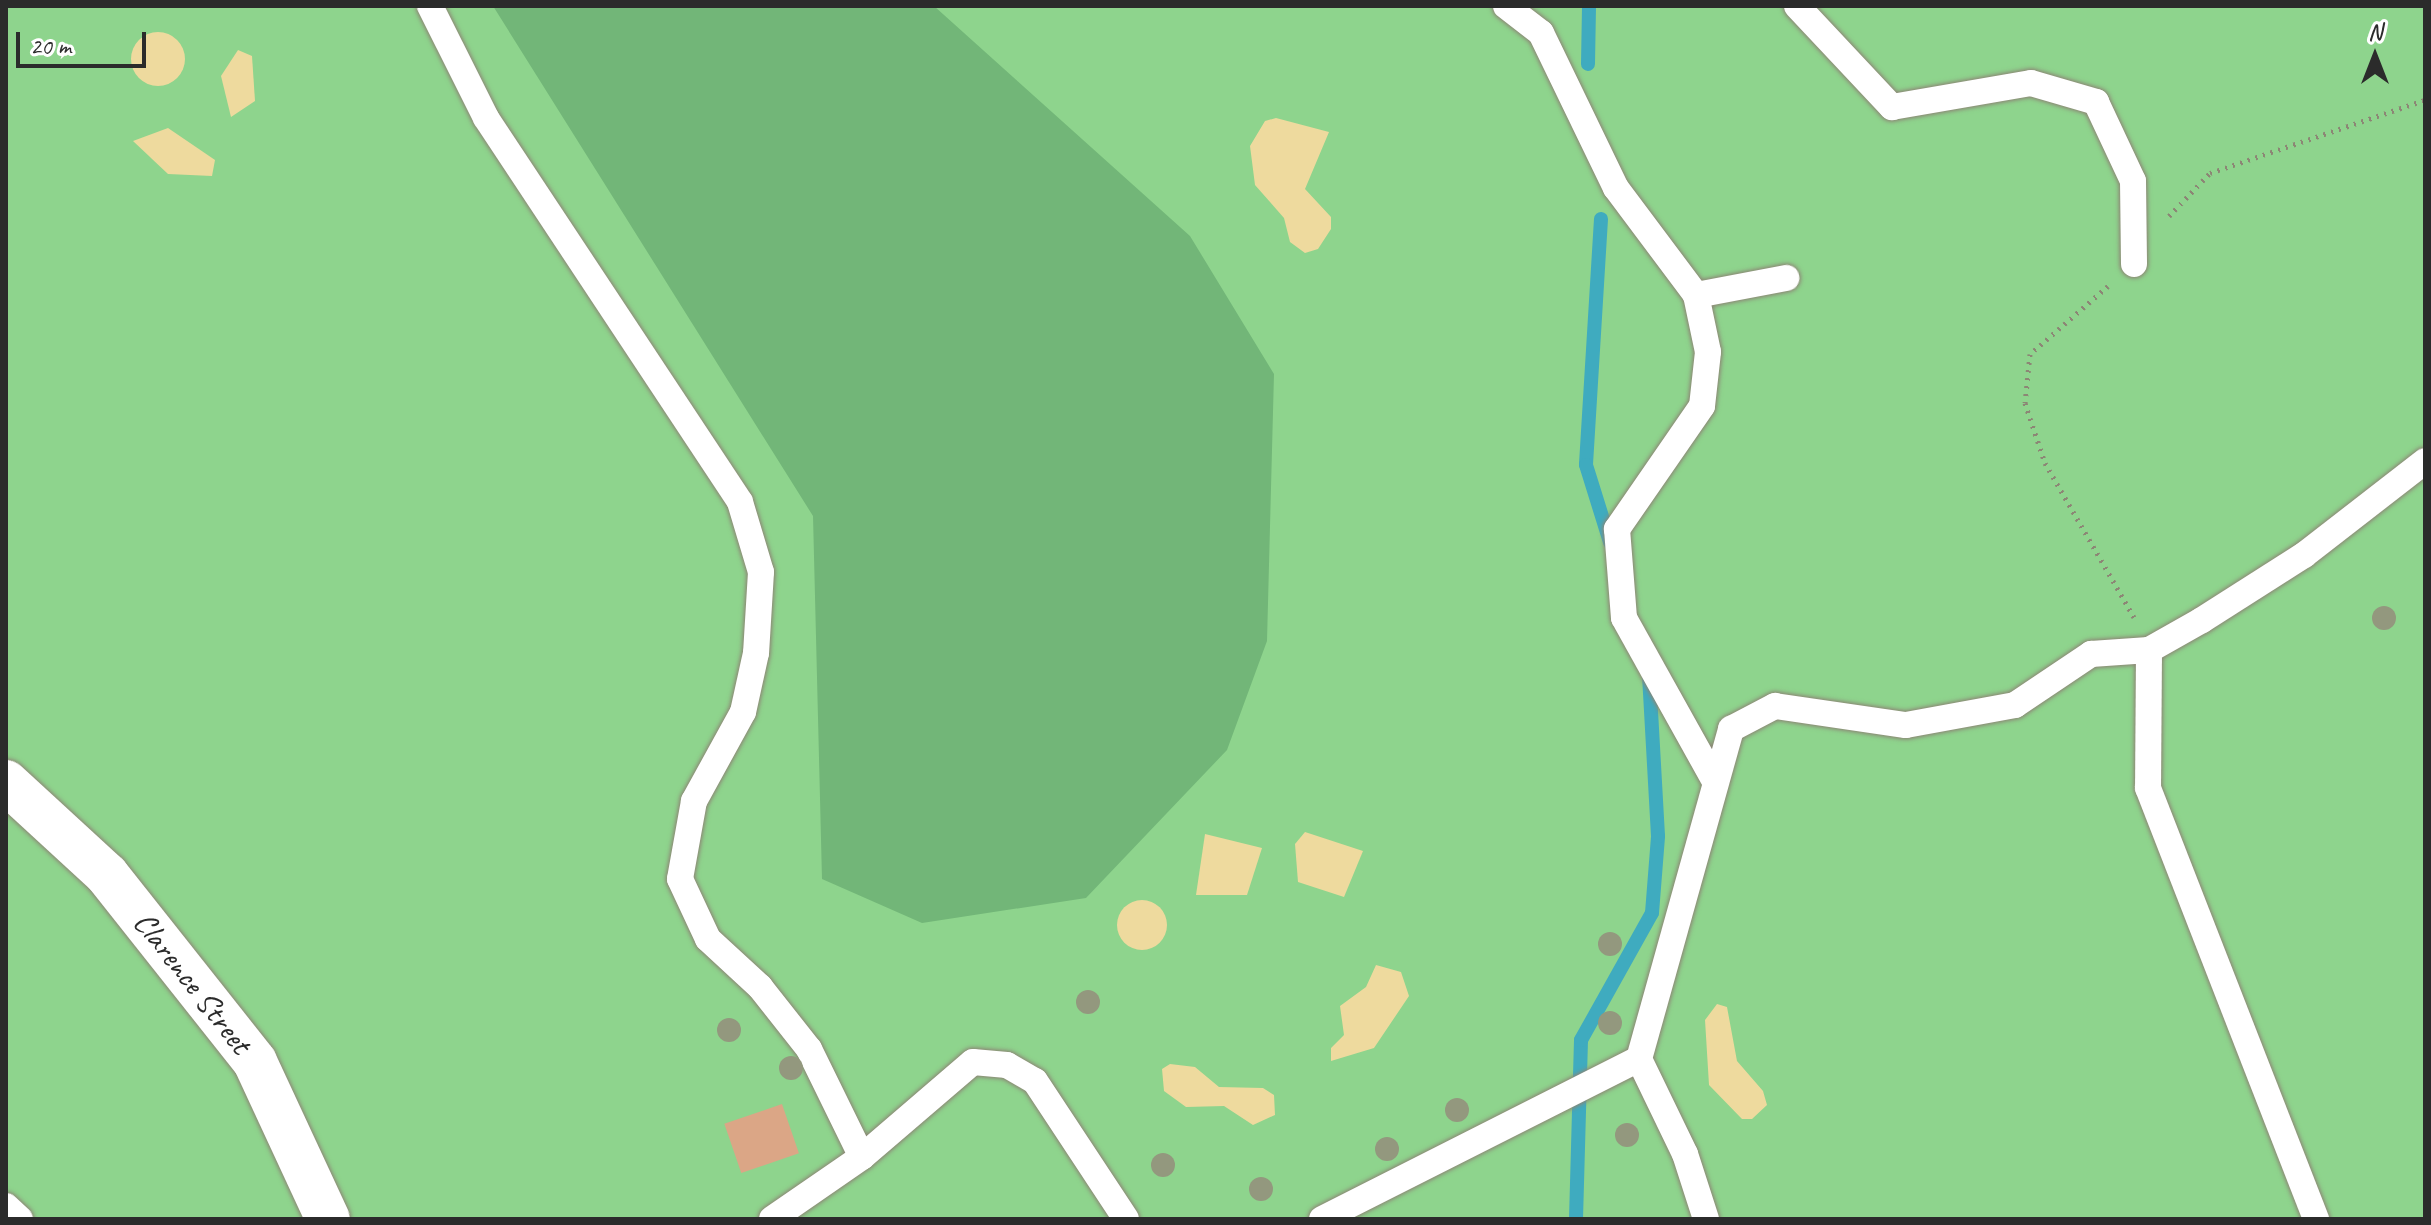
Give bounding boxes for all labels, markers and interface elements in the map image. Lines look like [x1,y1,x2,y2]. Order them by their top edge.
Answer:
scale bar [20,16,150,66]
north arrow [2335,16,2415,96]
text: N [2368,18,2382,46]
text: 20 m [30,31,71,61]
street label: Clarence Street [124,904,260,1062]

